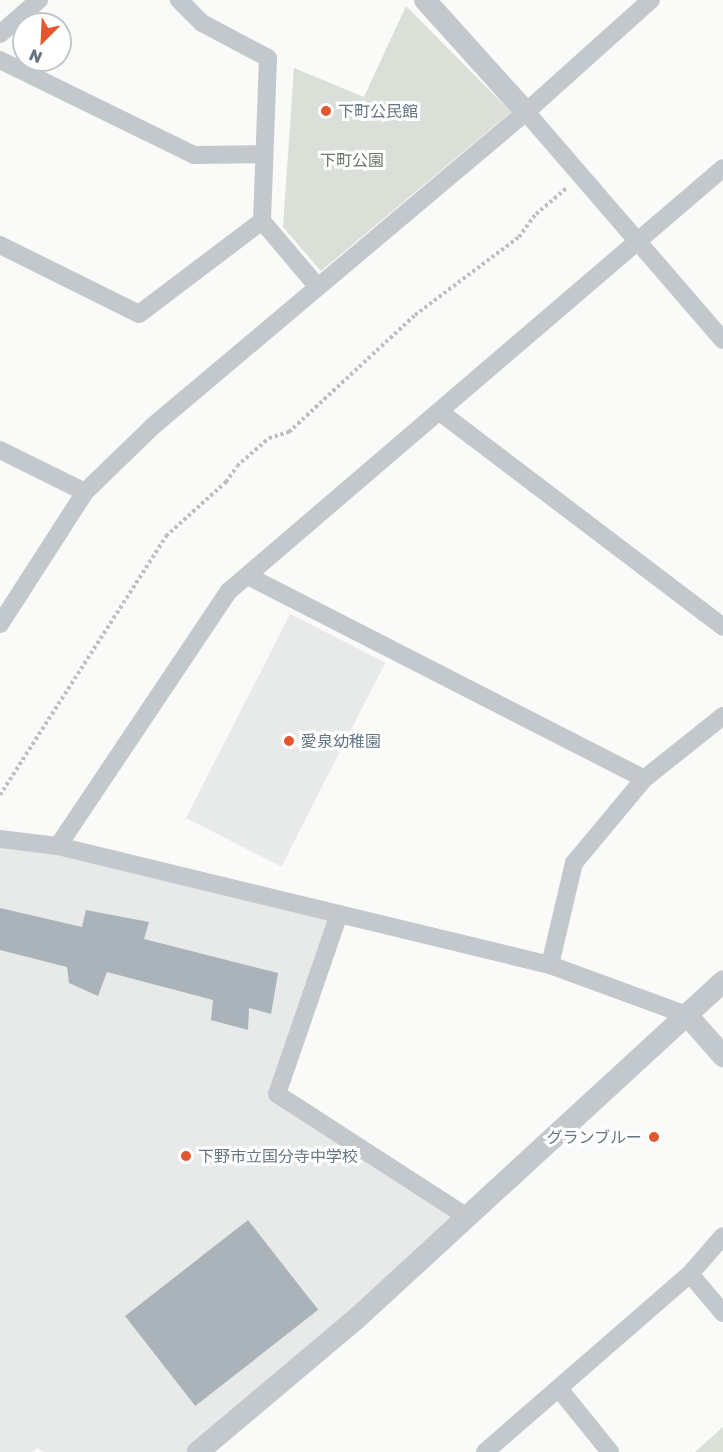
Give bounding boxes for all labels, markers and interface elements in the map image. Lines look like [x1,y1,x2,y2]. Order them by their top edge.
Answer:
north arrow [12,12,72,72]
text: N [26,45,45,68]
place label: 下町公民館 [338,101,418,121]
marker: 下町公民館 [319,104,333,118]
park label: 下町公園 [320,150,384,170]
place label: 愛泉幼稚園 [301,731,381,751]
marker: 愛泉幼稚園 [282,734,296,748]
place label: グランブルー [546,1127,642,1147]
marker: グランブルー [647,1130,661,1144]
place label: 下野市立国分寺中学校 [198,1146,358,1166]
marker: 下野市立国分寺中学校 [179,1149,193,1163]

